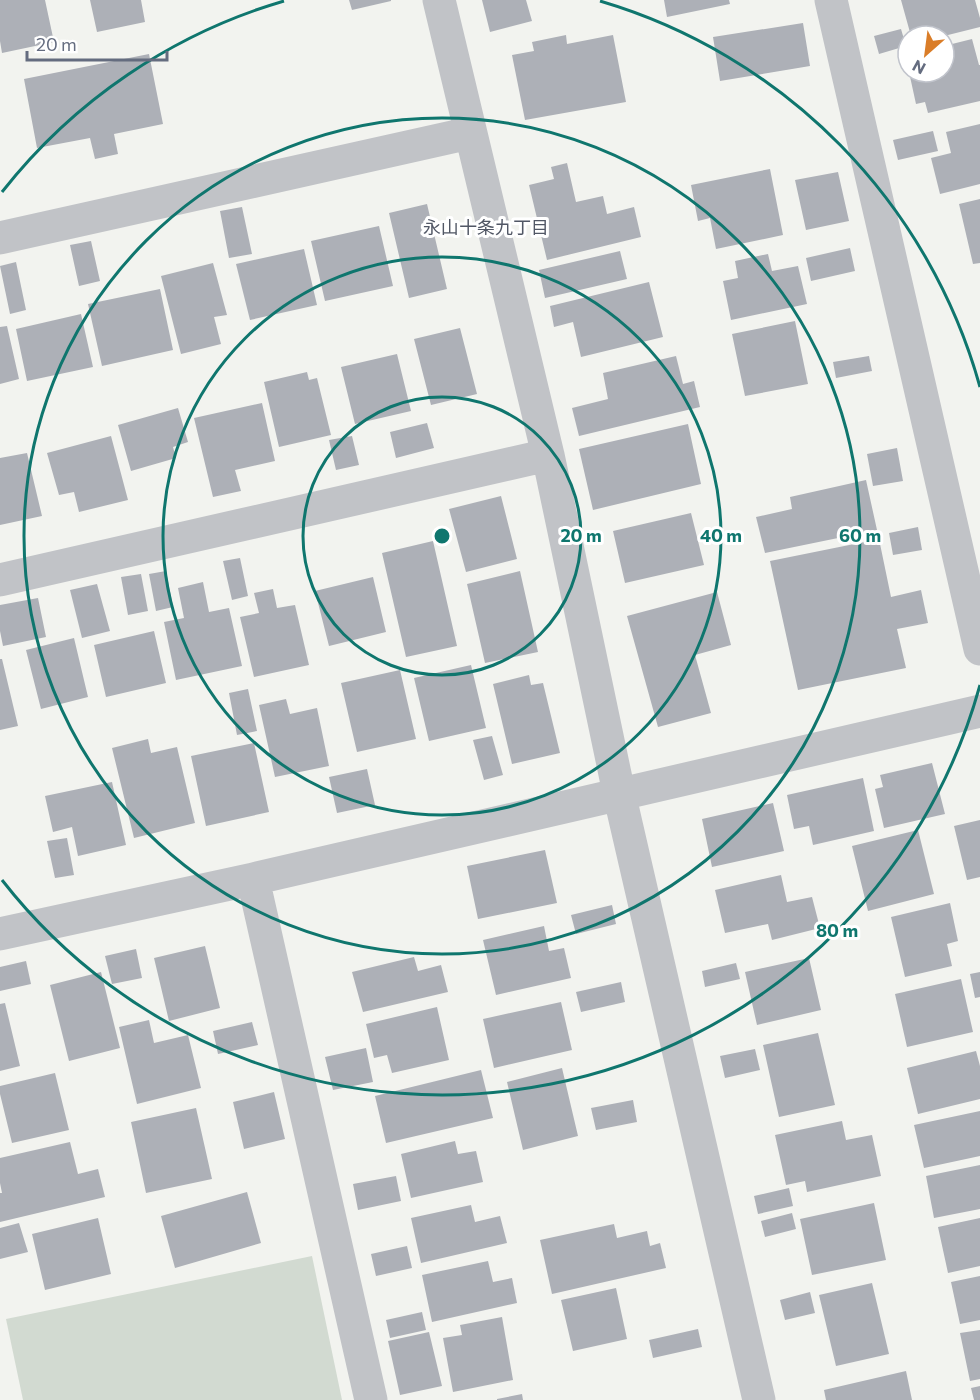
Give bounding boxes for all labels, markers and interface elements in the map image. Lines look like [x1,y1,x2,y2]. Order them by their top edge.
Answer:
scale bar [27,24,166,62]
north arrow [896,24,956,84]
text: 20 m [36,33,77,55]
text: N [909,56,928,79]
district label: 永山十条九丁目 [423,216,549,238]
text: 20 m [560,524,602,546]
text: 40 m [700,524,742,546]
text: 60 m [839,524,881,546]
centre of rings [432,526,452,546]
text: 80 m [816,919,858,941]

